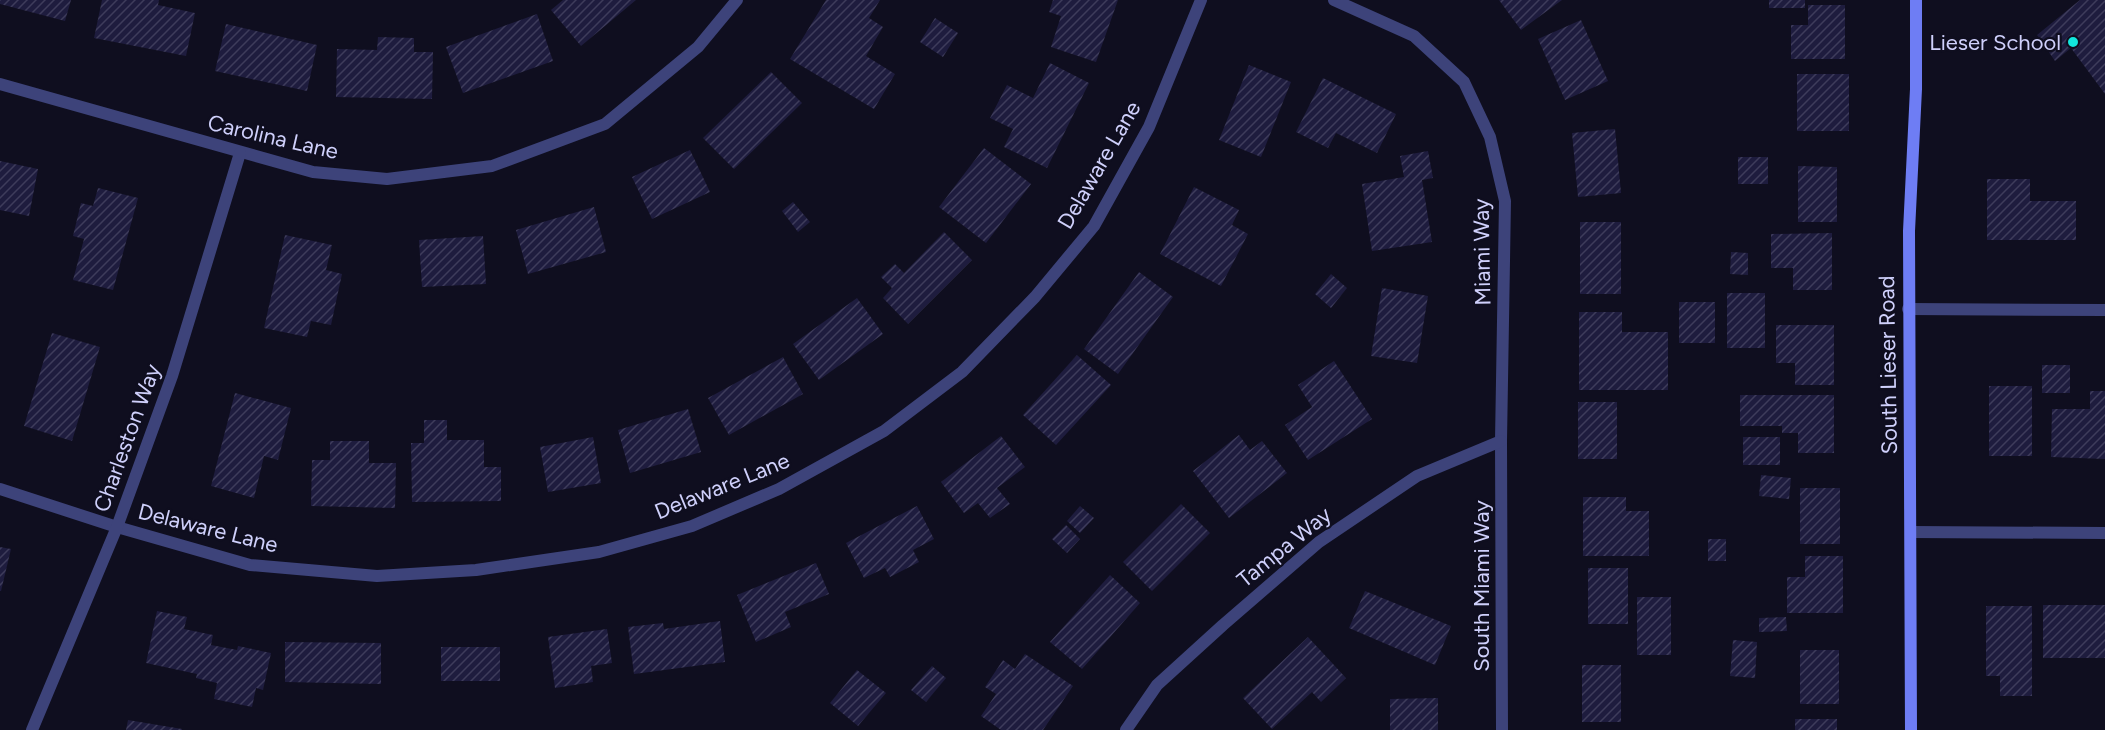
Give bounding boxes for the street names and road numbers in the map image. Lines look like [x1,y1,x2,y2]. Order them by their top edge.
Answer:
street label: Delaware Lane [1052,96,1146,234]
street label: Carolina Lane [205,109,341,165]
street label: Miami Way [1468,198,1496,306]
street label: South Lieser Road [1873,275,1903,455]
street label: Charleston Way [88,360,166,516]
street label: Delaware Lane [651,447,793,525]
street label: Delaware Lane [135,498,281,558]
street label: South Miami Way [1468,500,1495,672]
street label: Tampa Way [1231,501,1337,593]

